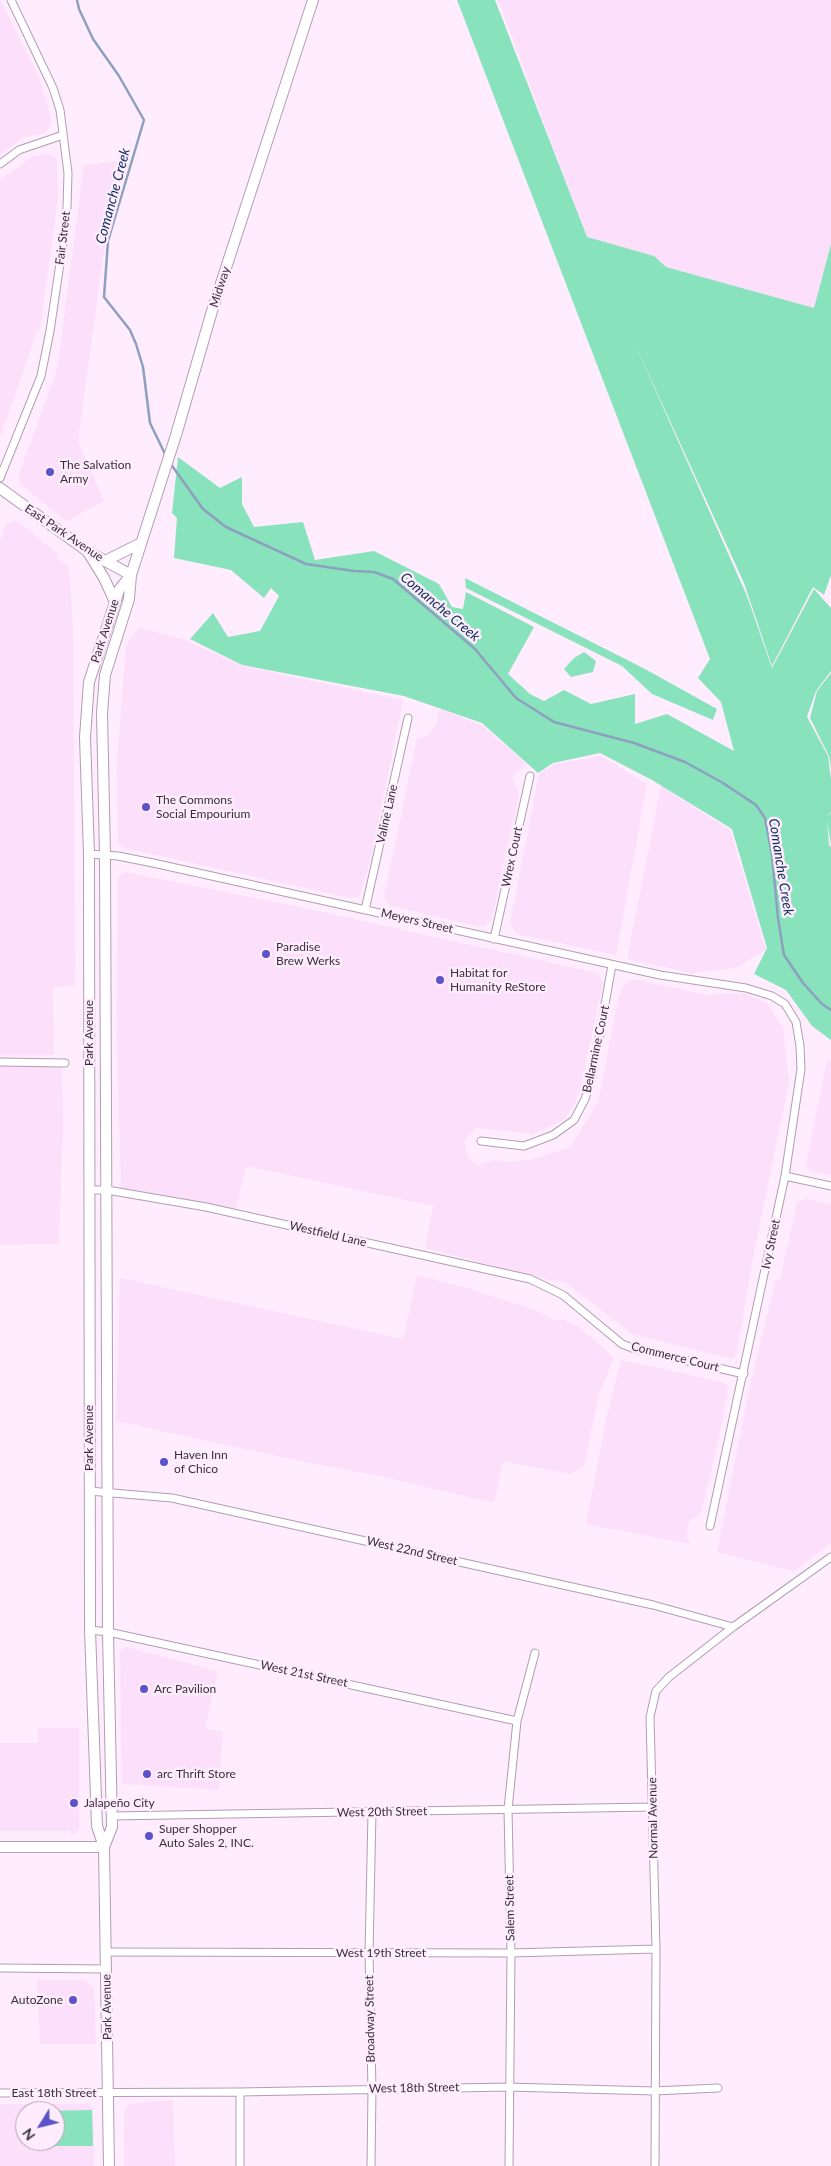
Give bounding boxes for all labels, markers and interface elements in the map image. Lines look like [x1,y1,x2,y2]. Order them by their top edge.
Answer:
water label: Comanche Creek [92,146,134,246]
street label: Fair Street [53,210,73,266]
street label: Midway [207,265,233,309]
place label: The Salvation Army [60,458,131,486]
marker: The Salvation Army [44,466,56,478]
street label: East Park Avenue [22,501,106,565]
water label: Comanche Creek [397,569,483,645]
street label: Park Avenue [88,597,122,665]
street label: Valine Lane [373,783,401,845]
place label: The Commons Social Empourium [156,793,250,821]
marker: The Commons Social Empourium [140,801,152,813]
water label: Comanche Creek [765,817,797,917]
street label: Wrex Court [499,825,525,889]
street label: Meyers Street [379,906,455,936]
place label: Paradise Brew Werks [276,940,340,968]
marker: Paradise Brew Werks [260,948,272,960]
place label: Habitat for Humanity ReStore [450,966,546,994]
marker: Habitat for Humanity ReStore [434,974,446,986]
street label: Park Avenue [82,1000,96,1066]
street label: Bellarmine Court [580,1004,612,1094]
street label: Westfield Lane [288,1218,368,1250]
street label: Ivy Street [759,1218,783,1270]
street label: Commerce Court [630,1339,720,1375]
street label: Park Avenue [82,1405,96,1471]
place label: Haven Inn of Chico [174,1448,228,1476]
marker: Haven Inn of Chico [158,1456,170,1468]
street label: West 22nd Street [365,1534,459,1568]
street label: West 21st Street [259,1658,349,1690]
place label: Arc Pavilion [154,1682,216,1696]
marker: Arc Pavilion [138,1683,150,1695]
place label: arc Thrift Store [157,1767,236,1781]
marker: arc Thrift Store [141,1768,153,1780]
street label: Normal Avenue [645,1777,661,1859]
place label: Jalapeño City [84,1796,155,1810]
marker: Jalapeño City [68,1797,80,1809]
street label: West 20th Street [337,1804,427,1820]
place label: Super Shopper Auto Sales 2, INC. [159,1822,254,1850]
marker: Super Shopper Auto Sales 2, INC. [143,1830,155,1842]
street label: Salem Street [502,1875,518,1941]
street label: West 19th Street [336,1946,426,1960]
street label: Park Avenue [99,1974,115,2040]
street label: Broadway Street [362,1975,378,2063]
place label: AutoZone [11,1993,63,2007]
marker: AutoZone [67,1994,79,2006]
street label: West 18th Street [369,2080,459,2096]
street label: East 18th Street [12,2086,96,2100]
north arrow [15,2101,65,2151]
text: N [18,2125,38,2144]

